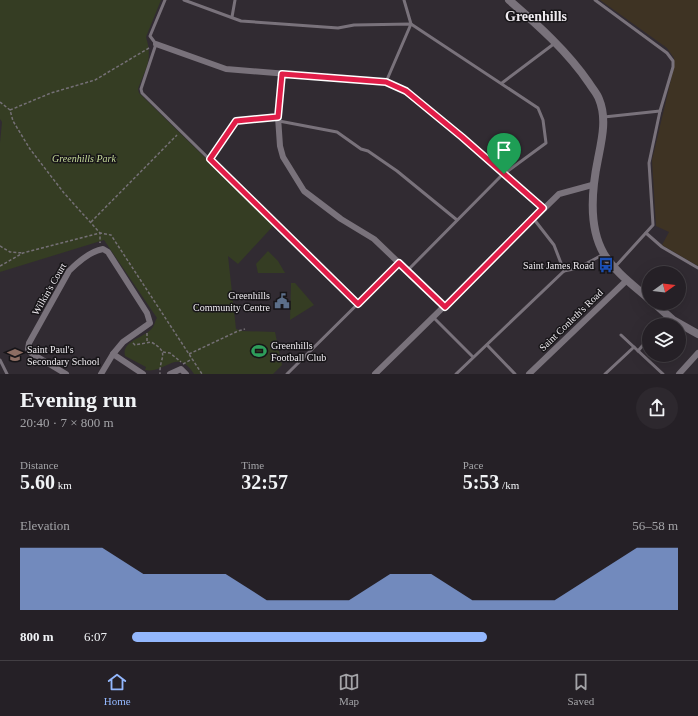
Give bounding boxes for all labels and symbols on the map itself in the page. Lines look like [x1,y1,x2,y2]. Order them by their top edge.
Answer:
district label: Greenhills [505,9,568,24]
pin [487,133,521,174]
park label: Greenhills Park [52,153,116,164]
bus stop icon: Saint James Road [597,256,615,274]
place label: Saint James Road [523,260,594,271]
street label: Wilkin's Court [30,261,68,317]
north arrow [642,266,686,310]
street label: Saint Conleth's Road [537,287,605,353]
place label: Greenhills Community Centre [193,290,271,313]
public building icon: Greenhills Community Centre [273,292,291,310]
place label: Greenhills Football Club [271,340,326,363]
sports icon: Greenhills Football Club [250,342,268,360]
place label: Saint Paul's Secondary School [27,344,100,367]
school or university icon: Saint Paul's Secondary School [6,346,24,364]

